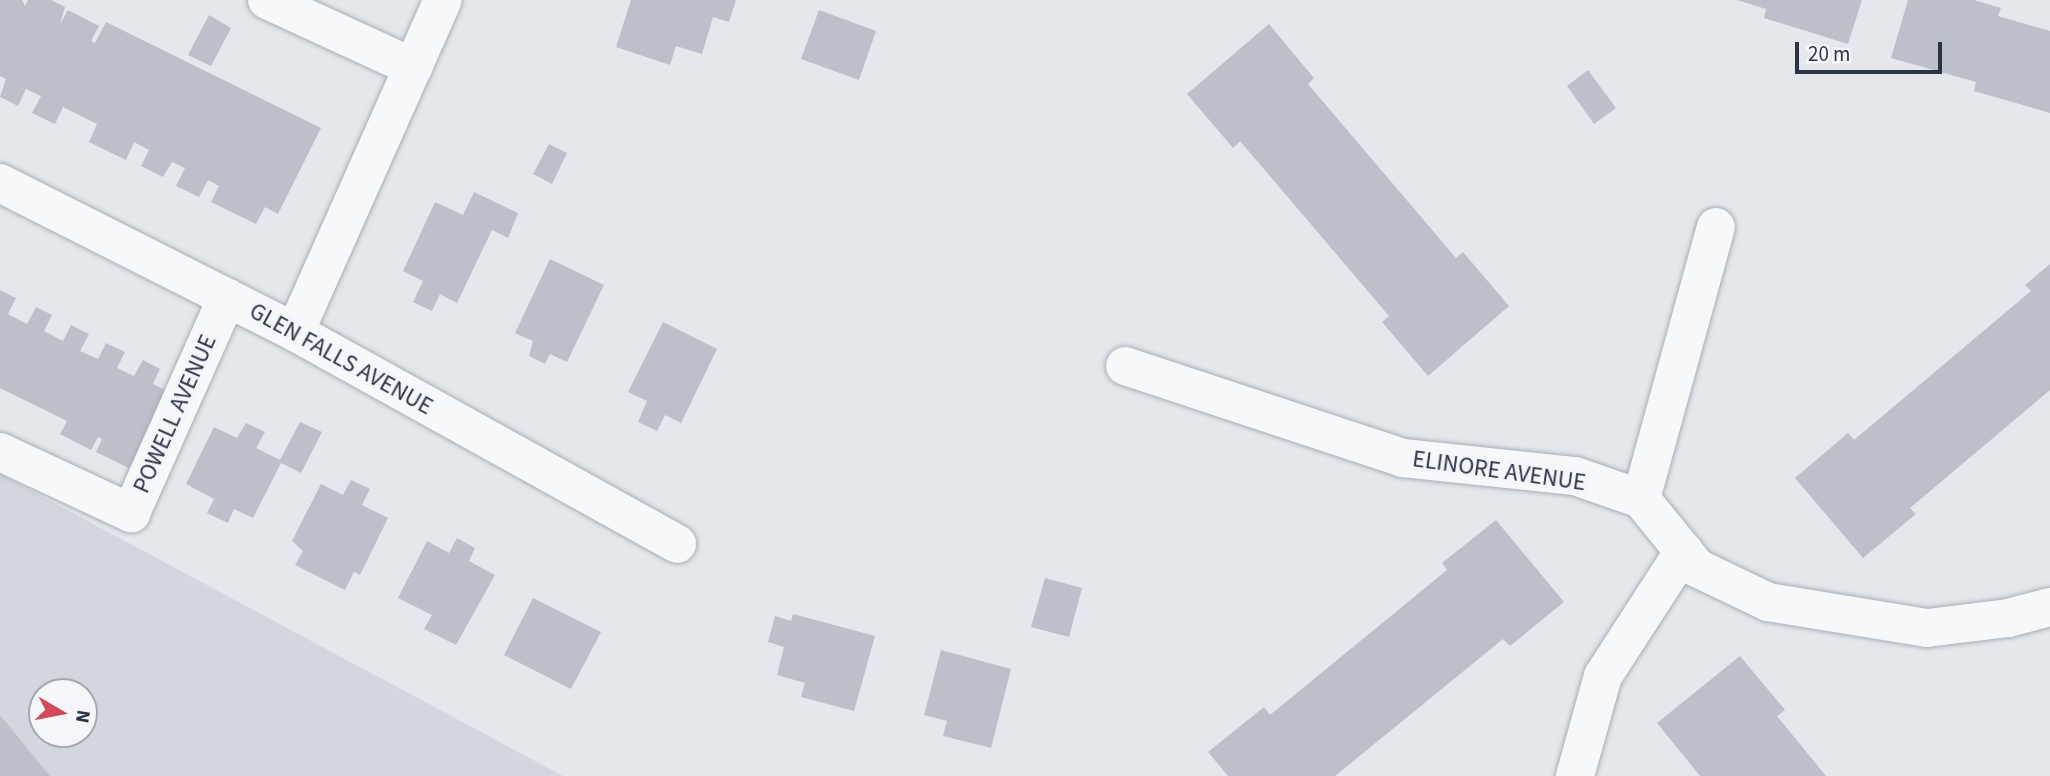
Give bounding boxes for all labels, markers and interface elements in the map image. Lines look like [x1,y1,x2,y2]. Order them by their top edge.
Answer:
scale bar [1798,28,1945,72]
text: 20 m [1808,39,1850,69]
street label: GLEN FALLS AVENUE [244,297,438,421]
street label: POWELL AVENUE [127,330,223,498]
street label: ELINORE AVENUE [1411,445,1587,497]
north arrow [28,678,98,748]
text: N [68,708,97,725]

